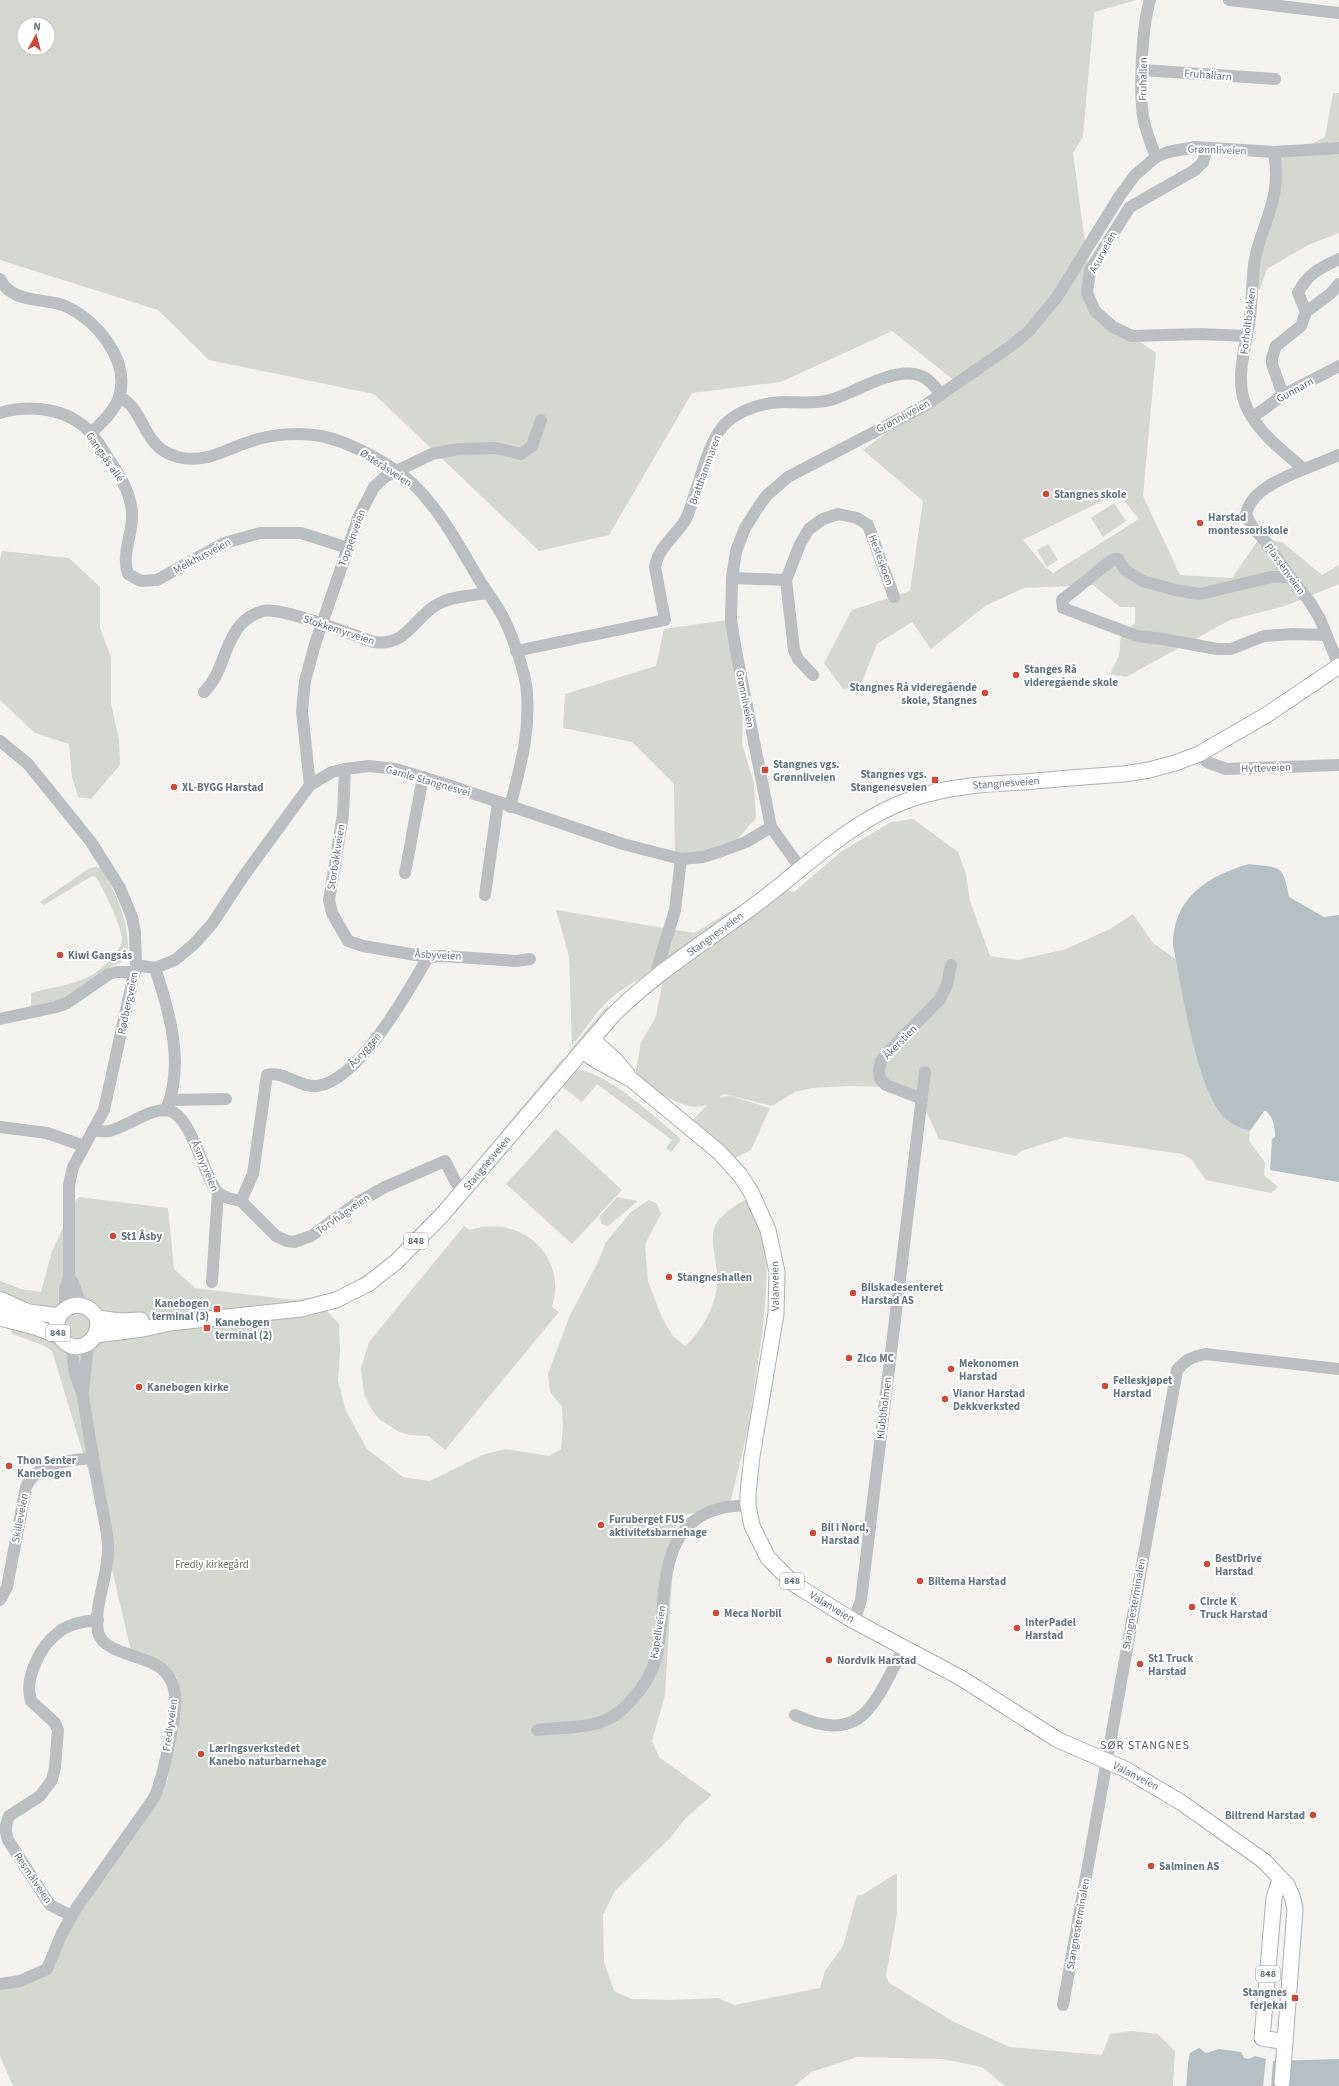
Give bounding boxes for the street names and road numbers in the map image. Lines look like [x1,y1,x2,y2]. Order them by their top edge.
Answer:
street label: Fruhallen [1135,57,1151,101]
street label: Fruhallarn [1184,65,1232,85]
street label: Grønnliveien [1187,141,1247,159]
street label: Asurveien [1085,228,1121,276]
street label: Forholtbakken [1236,287,1260,355]
street label: Gunnarn [1274,374,1316,406]
street label: Grønnliveien [874,396,932,436]
street label: Gangsås allé [82,429,128,485]
street label: Bratthammaren [685,433,725,507]
street label: Østeråsveien [357,446,415,490]
street label: Toppenveien [335,507,369,569]
street label: Hesteskoen [865,532,897,588]
street label: Melkhusveien [171,535,233,577]
street label: Plassenveien [1261,540,1309,598]
street label: Stokkemyrveien [301,611,377,649]
street label: Grønnliveien [732,669,758,729]
street label: Hytteveien [1241,760,1291,776]
street label: Gamle Stangnesvei [384,762,472,800]
street label: Stangnesveien [972,773,1040,793]
street label: Storbakkveien [323,823,349,891]
street label: Stangnesveien [683,908,747,960]
street label: Åsbyveien [414,946,462,964]
street label: Rødbergveien [114,970,142,1036]
street label: Åkerstien [880,1021,920,1063]
street label: Åsryggen [345,1029,385,1071]
street label: Stangnesveien [460,1133,514,1193]
street label: Åsmyrveien [188,1138,222,1194]
street label: Torvhågveien [313,1190,373,1238]
road number: 848 [404,1233,428,1249]
street label: Valanveien [767,1261,783,1311]
road number: 848 [46,1325,70,1341]
street label: Klubbholmen [873,1376,895,1440]
street label: Skilleveien [8,1492,32,1544]
street label: Stangnesterminalen [1119,1557,1149,1651]
road number: 848 [780,1573,804,1589]
street label: Valanveien [807,1588,857,1626]
street label: Kapellveien [646,1604,670,1660]
street label: Fredlyveien [159,1698,181,1752]
street label: Valanveien [1110,1758,1162,1794]
street label: Resmålveien [10,1850,56,1906]
street label: Stangnesterminalen [1063,1877,1093,1971]
road number: 848 [1256,1966,1280,1982]

